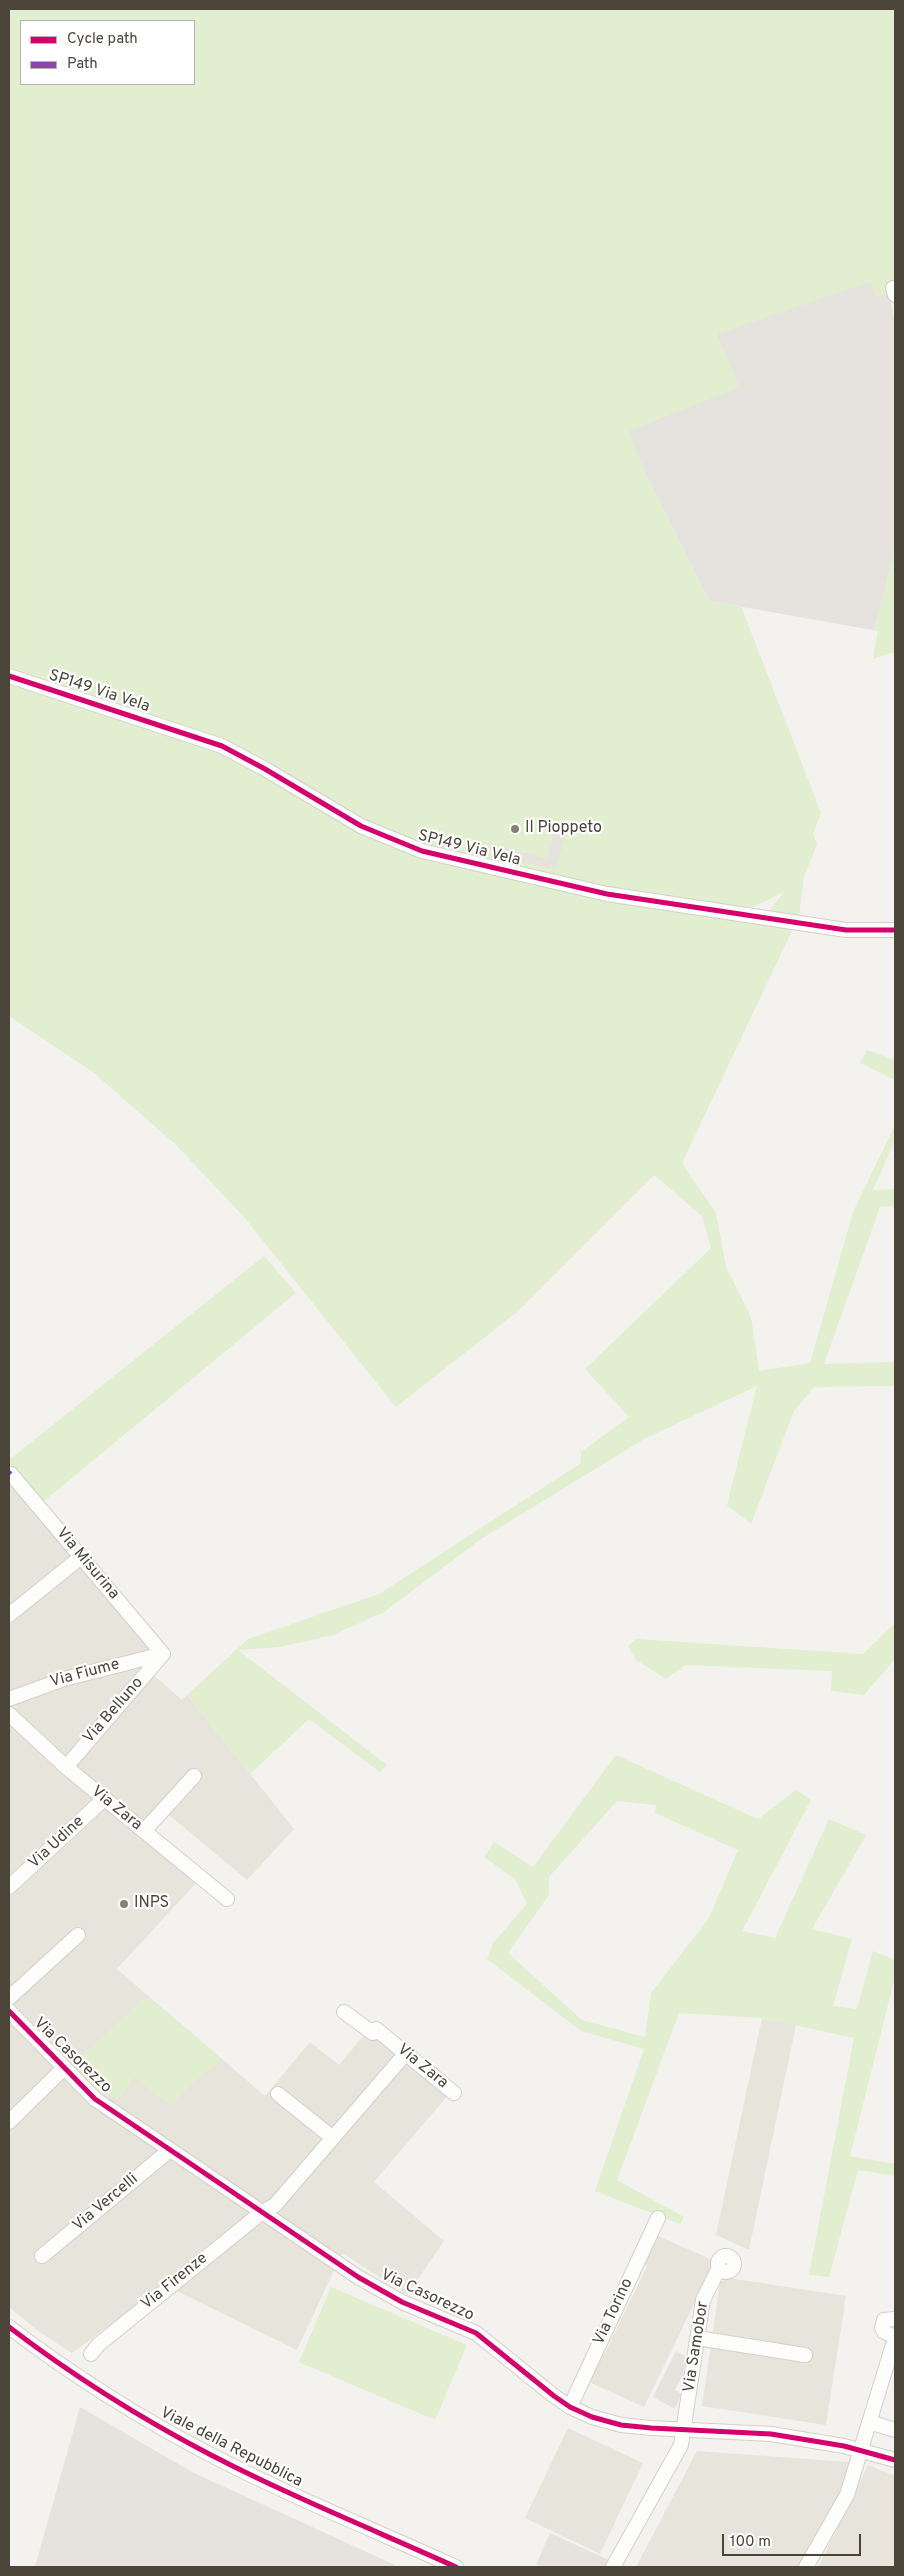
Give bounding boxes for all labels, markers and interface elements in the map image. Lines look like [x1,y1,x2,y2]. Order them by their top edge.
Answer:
legend [20,20,195,85]
text: Cycle path [67,30,138,49]
text: Path [67,55,98,74]
street label: SP149 Via Vela [46,667,152,717]
place label: Il Pioppeto [525,819,602,839]
marker: Il Pioppeto [509,823,521,835]
street label: SP149 Via Vela [416,827,522,871]
street label: Via Misurina [51,1524,123,1604]
street label: Via Fiume [48,1656,122,1692]
street label: Via Belluno [80,1674,148,1748]
street label: Via Zara [87,1783,145,1835]
street label: Via Udine [25,1813,89,1873]
place label: INPS [134,1894,169,1914]
marker: INPS [118,1898,130,1910]
street label: Via Casorezzo [29,2014,115,2098]
street label: Via Zara [393,2041,451,2093]
street label: Via Vercelli [69,2170,143,2236]
street label: Via Firenze [138,2249,212,2315]
street label: Via Casorezzo [377,2266,477,2326]
street label: Via Torino [590,2275,638,2349]
street label: Via Samobor [680,2300,714,2394]
street label: Viale della Repubblica [157,2404,305,2492]
scale bar [724,2524,863,2556]
text: 100 m [730,2533,771,2552]

